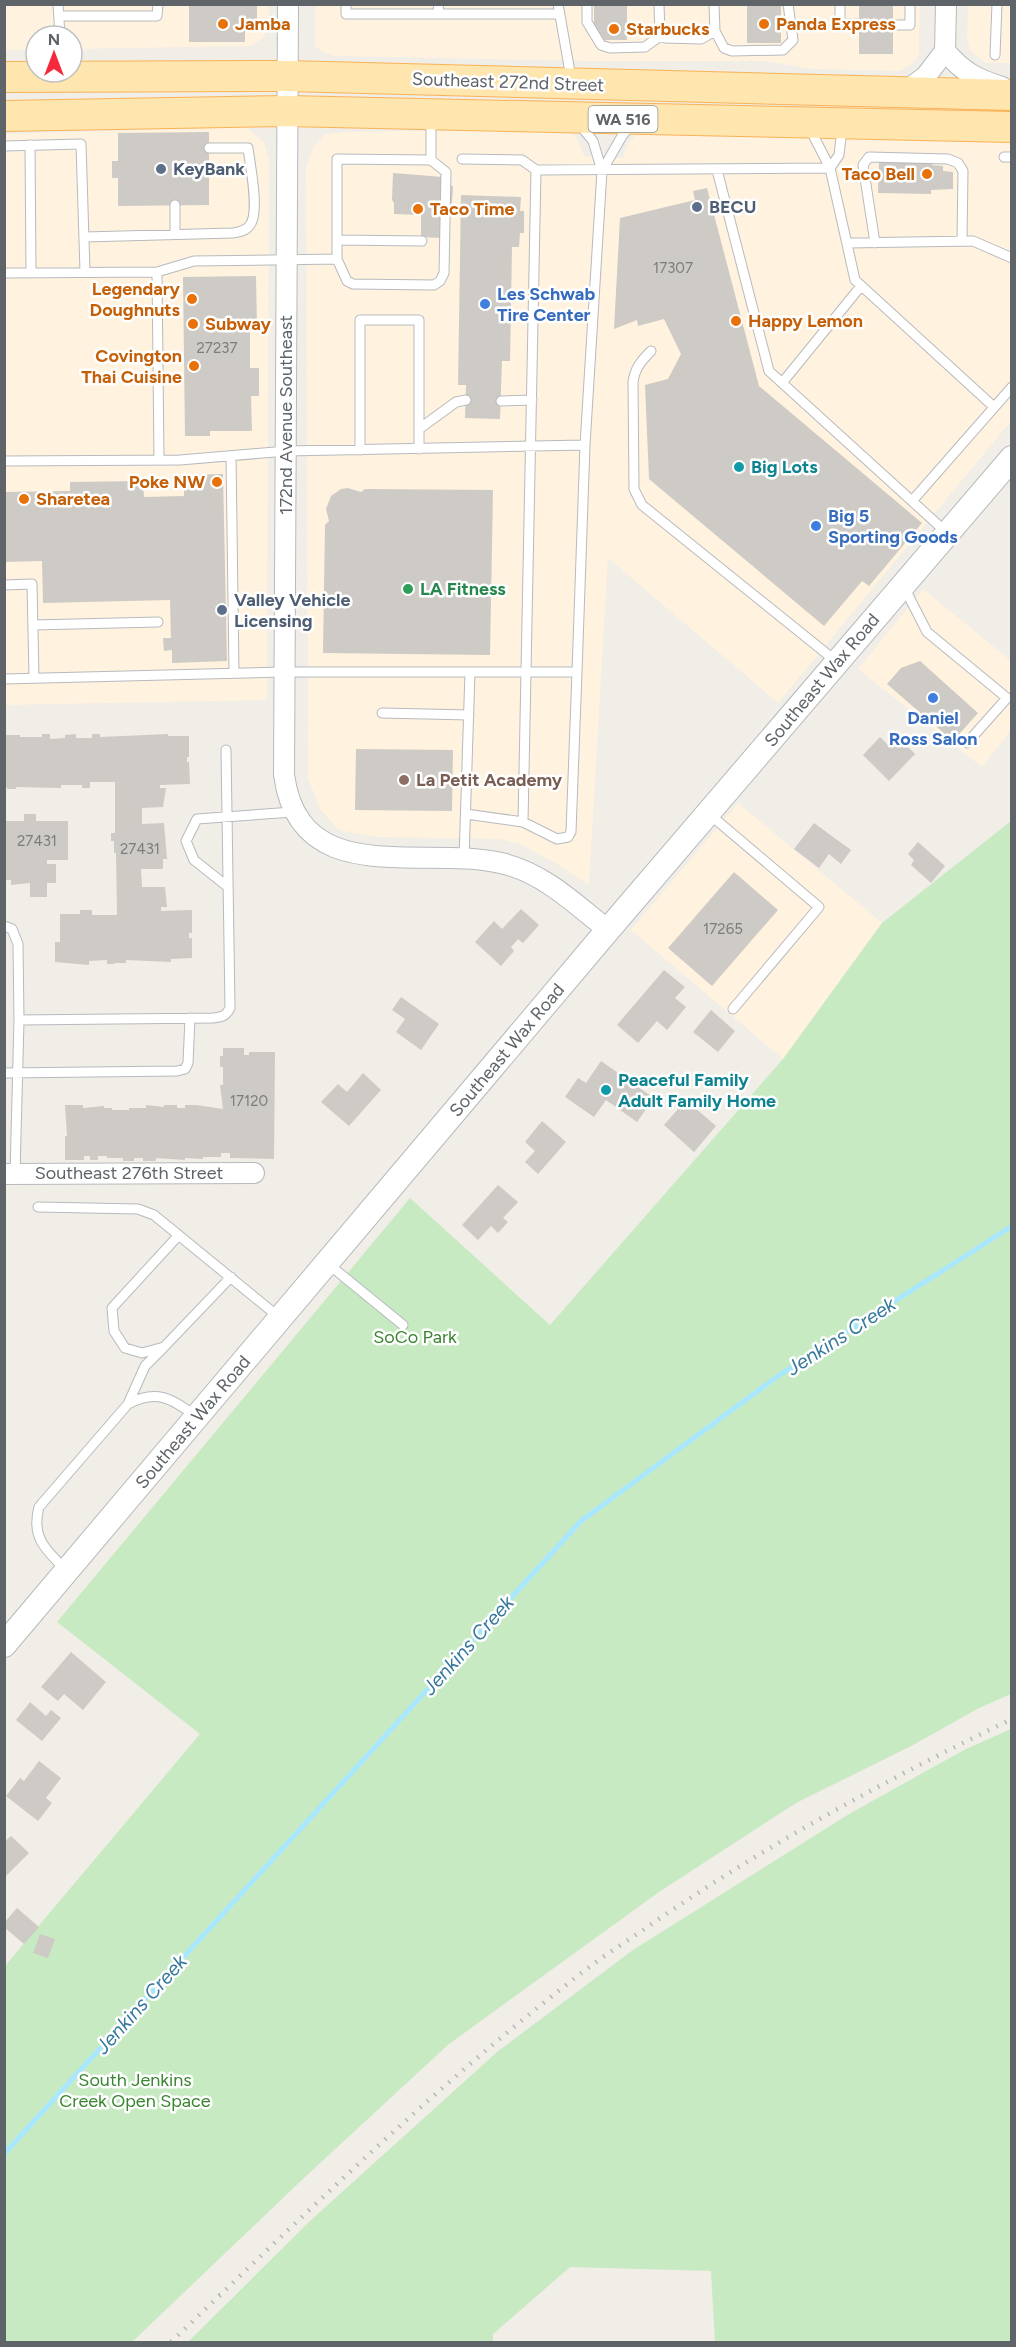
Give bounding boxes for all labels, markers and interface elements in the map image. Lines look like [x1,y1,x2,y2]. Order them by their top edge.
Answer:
place label: Jamba [235,13,291,35]
place label: Panda Express [776,13,896,35]
marker: Jamba [216,17,230,31]
marker: Panda Express [757,17,771,31]
place label: Starbucks [626,18,710,40]
marker: Starbucks [607,22,621,36]
north arrow [24,24,84,84]
text: N [48,30,60,49]
street label: Southeast 272nd Street [412,68,605,96]
road number: WA 516 [588,106,658,132]
place label: KeyBank [173,158,245,180]
marker: KeyBank [154,162,168,176]
place label: Taco Bell [842,163,915,185]
marker: Taco Bell [920,167,934,181]
place label: BECU [709,196,756,218]
place label: Taco Time [430,198,514,220]
marker: BECU [690,200,704,214]
marker: Taco Time [411,202,425,216]
house number: 17307 [653,259,693,277]
place label: Legendary Doughnuts [90,278,181,321]
place label: Les Schwab Tire Center [497,283,595,326]
marker: Legendary Doughnuts [185,292,199,306]
marker: Les Schwab Tire Center [478,297,492,311]
place label: Happy Lemon [748,310,863,332]
place label: Subway [205,313,272,335]
marker: Happy Lemon [729,314,743,328]
street label: 172nd Avenue Southeast [275,315,297,515]
marker: Subway [186,317,200,331]
house number: 27237 [196,339,238,357]
place label: Covington Thai Cuisine [81,345,182,388]
marker: Covington Thai Cuisine [187,359,201,373]
place label: Big Lots [751,456,818,478]
marker: Big Lots [732,460,746,474]
place label: Poke NW [129,471,205,493]
marker: Poke NW [210,475,224,489]
place label: Sharetea [36,488,110,510]
marker: Sharetea [17,492,31,506]
place label: Big 5 Sporting Goods [828,505,958,548]
marker: Big 5 Sporting Goods [809,519,823,533]
place label: LA Fitness [420,578,506,600]
marker: LA Fitness [401,582,415,596]
place label: Valley Vehicle Licensing [234,589,350,632]
marker: Valley Vehicle Licensing [215,603,229,617]
street label: Southeast Wax Road [760,609,884,751]
marker: Daniel Ross Salon [926,691,940,705]
place label: Daniel Ross Salon [889,707,977,750]
place label: La Petit Academy [416,769,563,791]
marker: La Petit Academy [397,773,411,787]
house number: 27431 [17,832,57,850]
house number: 27431 [120,840,160,858]
house number: 17265 [703,920,743,938]
street label: Southeast Wax Road [445,979,569,1121]
place label: Peaceful Family Adult Family Home [618,1069,776,1112]
marker: Peaceful Family Adult Family Home [599,1083,613,1097]
house number: 17120 [230,1092,268,1110]
street label: Southeast 276th Street [35,1162,224,1184]
water label: Jenkins Creek [781,1291,901,1381]
park label: SoCo Park [373,1326,457,1348]
street label: Southeast Wax Road [131,1351,255,1493]
water label: Jenkins Creek [417,1590,520,1700]
water label: Jenkins Creek [90,1949,193,2059]
park label: South Jenkins Creek Open Space [59,2069,211,2112]

